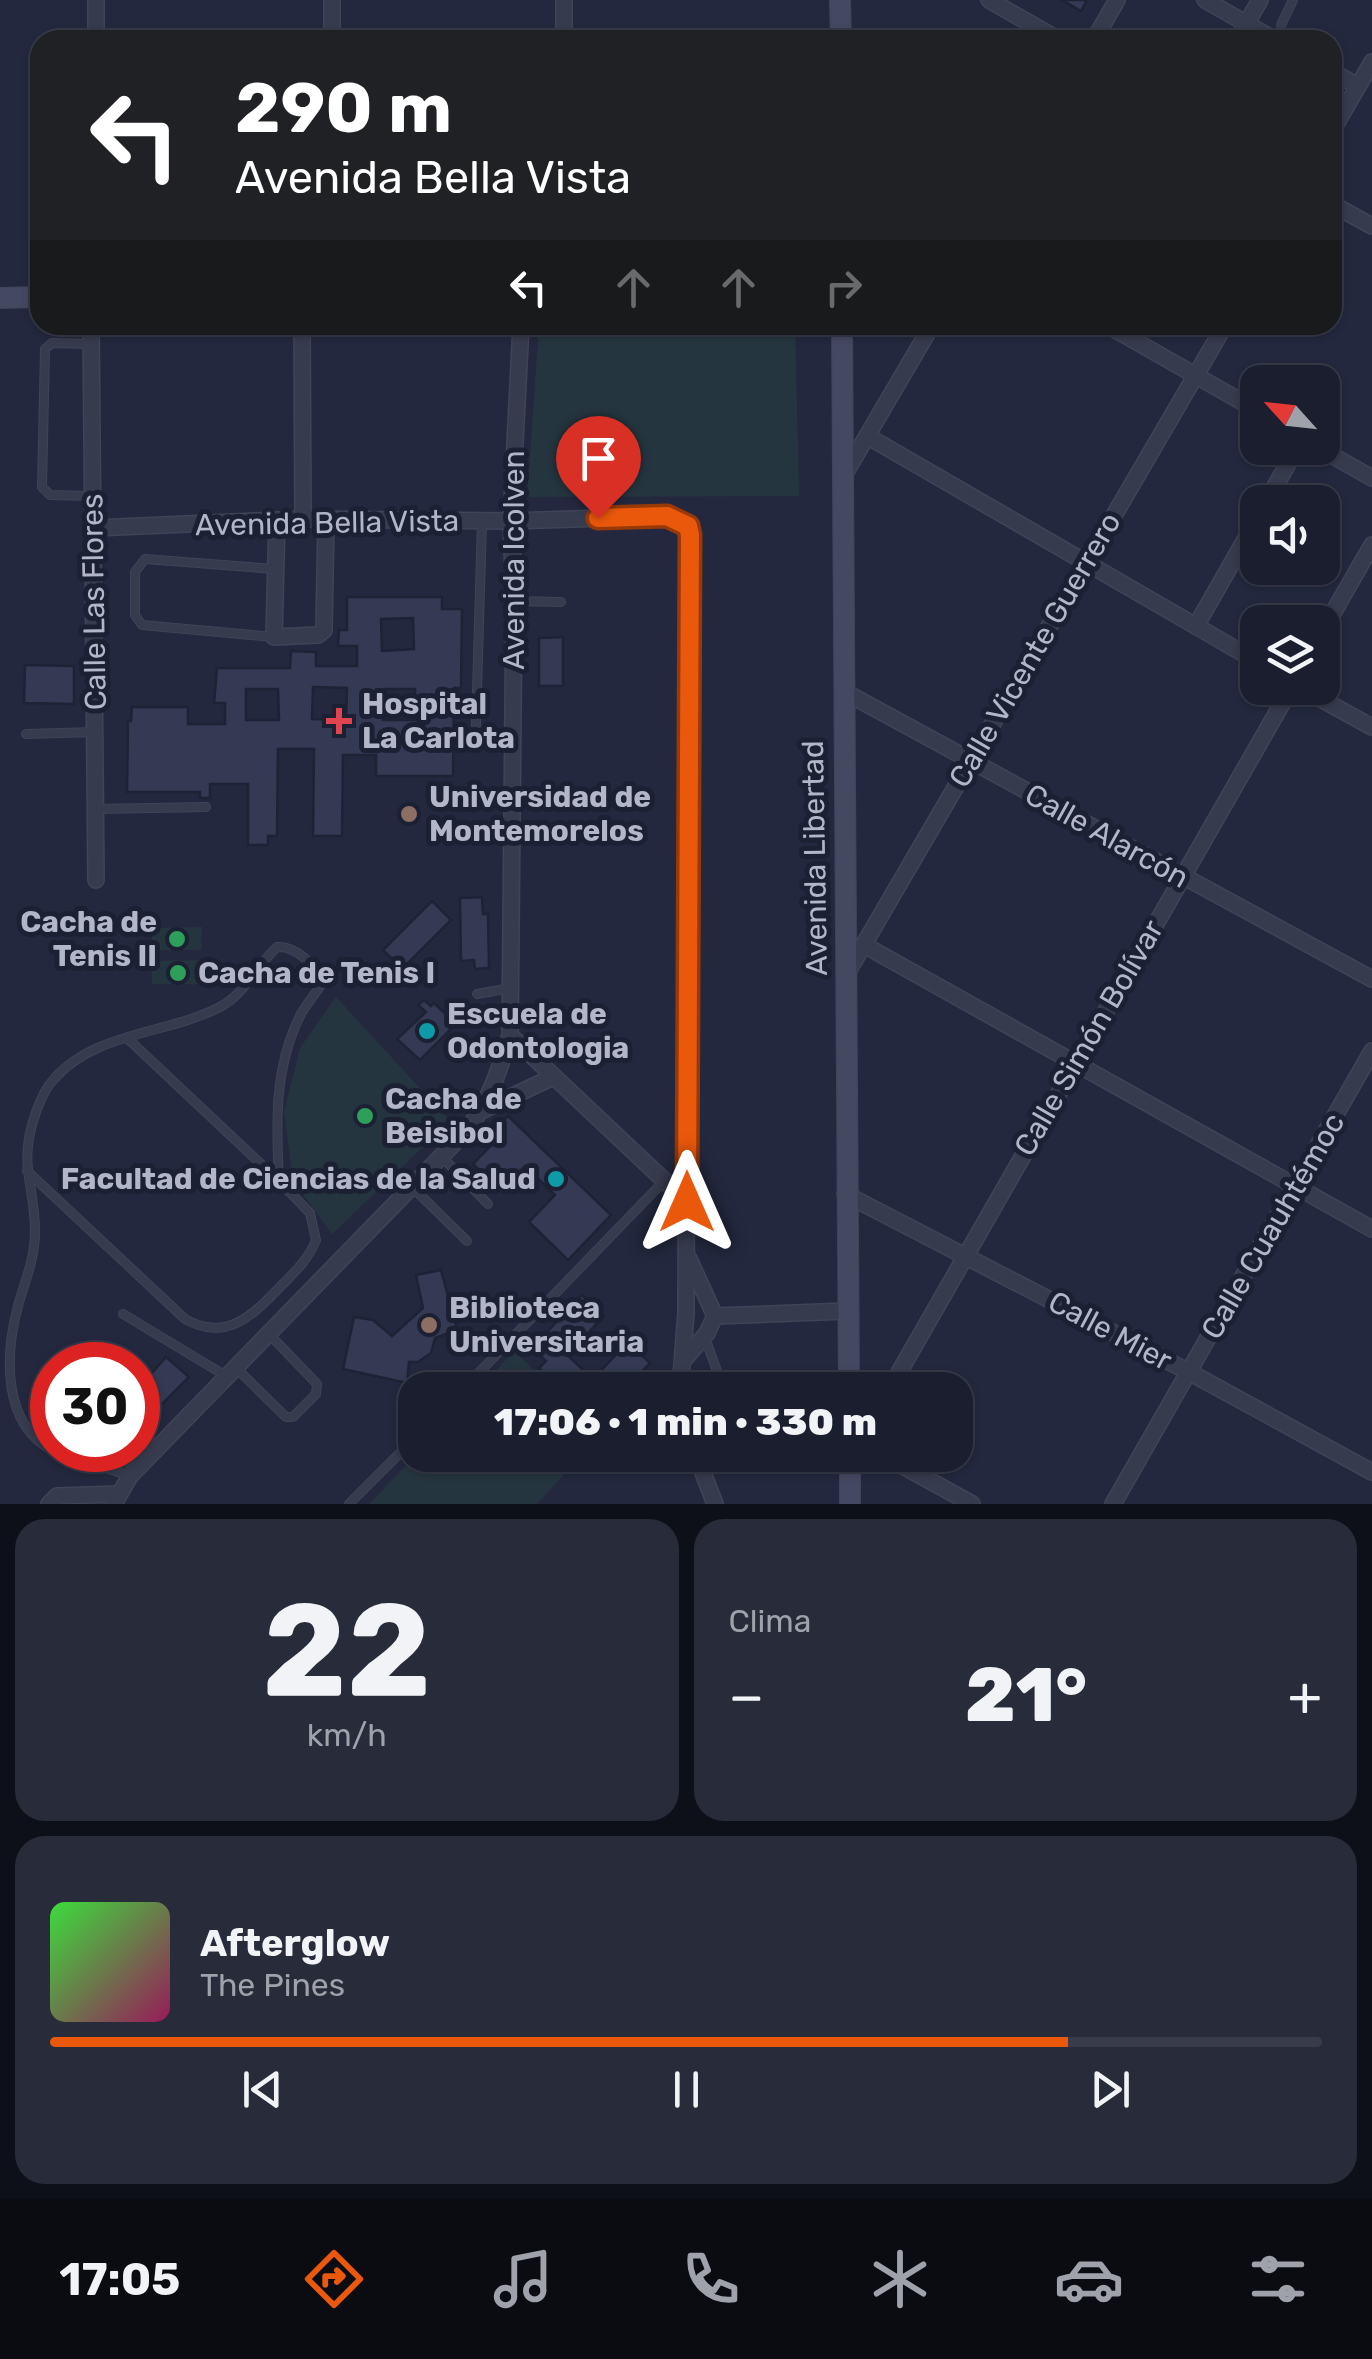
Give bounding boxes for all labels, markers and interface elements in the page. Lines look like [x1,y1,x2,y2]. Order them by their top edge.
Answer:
text: 290 m [235,67,452,150]
icon: left [70,70,200,200]
text: Avenida Bella Vista [235,151,631,204]
icon: left [501,260,556,315]
icon: ahead [606,260,661,315]
icon: ahead [711,260,766,315]
icon: right [816,260,871,315]
north arrow [1240,365,1340,465]
map controls [1240,365,1340,705]
pin [556,416,641,519]
icon: arrive [571,431,626,486]
street label: Avenida Icolven [496,450,532,670]
button: sound [1240,485,1340,585]
street label: Calle Las Flores [74,493,114,711]
street label: Avenida Bella Vista [195,503,459,543]
street label: Calle Vicente Guerrero [942,506,1128,794]
button: layers [1240,605,1340,705]
place label: Hospital La Carlota [362,686,515,756]
marker: Hospital La Carlota [326,708,352,734]
street label: Avenida Libertad [795,740,835,976]
street label: Calle Alarcón [1019,776,1195,896]
place label: Universidad de Montemorelos [429,779,651,849]
marker: Universidad de Montemorelos [398,803,420,825]
place label: Cacha de Tenis II [20,904,157,974]
street label: Calle Simón Bolívar [1007,913,1171,1162]
marker: Cacha de Tenis II [166,928,188,950]
place label: Cacha de Tenis I [198,955,435,991]
marker: Cacha de Tenis I [167,962,189,984]
place label: Escuela de Odontologia [447,996,629,1066]
marker: Escuela de Odontologia [416,1020,438,1042]
place label: Cacha de Beisibol [385,1081,522,1151]
marker: Cacha de Beisibol [354,1105,376,1127]
street label: Calle Cuauhtémoc [1194,1107,1352,1345]
position arrow [635,1150,739,1254]
place label: Facultad de Ciencias de la Salud [61,1161,536,1197]
marker: Facultad de Ciencias de la Salud [545,1168,567,1190]
street label: Calle Mier [1042,1284,1178,1379]
place label: Biblioteca Universitaria [449,1290,644,1360]
marker: Biblioteca Universitaria [418,1314,440,1336]
speed limit sign: 30 [30,1342,160,1472]
text: 17:06 · 1 min · 330 m [494,1399,877,1445]
text: 22 [262,1573,431,1728]
text: Clima [729,1602,811,1640]
text: 21° [965,1651,1087,1740]
text: − [729,1664,764,1729]
text: + [1288,1664,1322,1729]
text: km/h [307,1716,387,1754]
text: Afterglow [200,1920,390,1966]
text: The Pines [200,1966,345,2004]
icon: previous [235,2062,290,2117]
icon: pause [659,2062,714,2117]
icon: next [1083,2062,1138,2117]
icon: directions [299,2244,369,2314]
icon: music [488,2244,558,2314]
icon: phone [676,2244,746,2314]
icon: climate [865,2244,935,2314]
icon: car [1054,2244,1124,2314]
icon: filters [1243,2244,1313,2314]
text: 17:05 [59,2253,180,2306]

